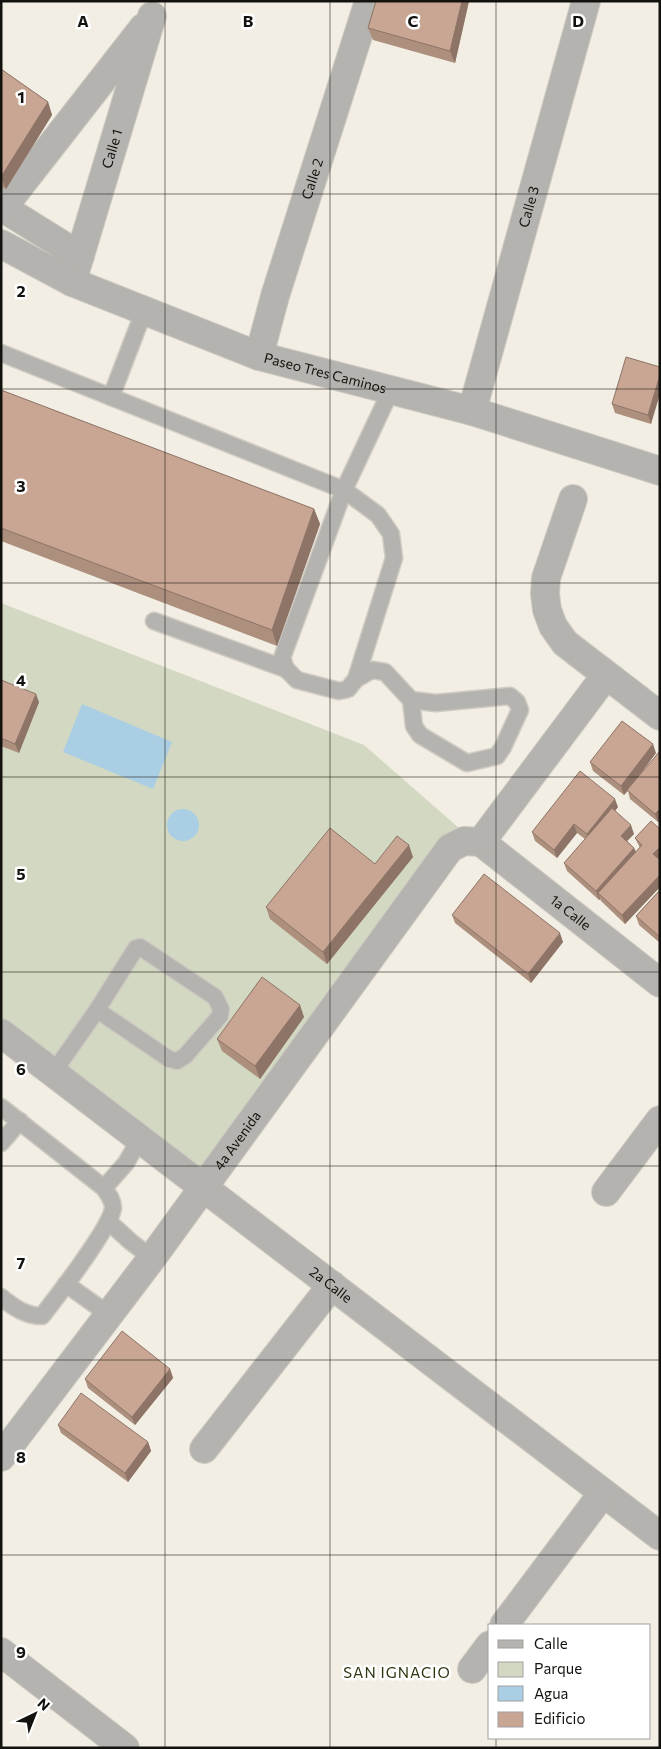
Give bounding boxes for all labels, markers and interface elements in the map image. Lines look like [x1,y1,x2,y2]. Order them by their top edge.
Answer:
text: A [77,11,89,30]
text: B [243,11,254,30]
text: C [408,11,419,30]
text: D [572,11,584,30]
text: 1 [17,87,25,106]
street label: Calle 1 [98,127,125,170]
street label: Calle 2 [297,156,326,201]
street label: Calle 3 [514,184,542,229]
text: 2 [16,281,26,300]
street label: Paseo Tres Caminos [262,349,388,397]
text: 3 [16,476,26,495]
text: 4 [16,670,26,689]
text: 5 [16,864,26,883]
street label: 1a Calle [547,891,595,934]
text: 6 [16,1059,26,1078]
street label: 4a Avenida [210,1107,264,1173]
text: 7 [17,1253,26,1272]
street label: 2a Calle [306,1263,356,1306]
text: 8 [16,1447,26,1466]
legend [488,1624,651,1739]
text: Calle [534,1634,568,1652]
text: 9 [16,1642,26,1661]
text: Parque [534,1659,582,1677]
district label: SAN IGNACIO [343,1663,451,1681]
text: Agua [534,1684,568,1702]
north arrow [10,1689,60,1739]
text: N [35,1694,54,1714]
text: Edificio [534,1709,585,1727]

